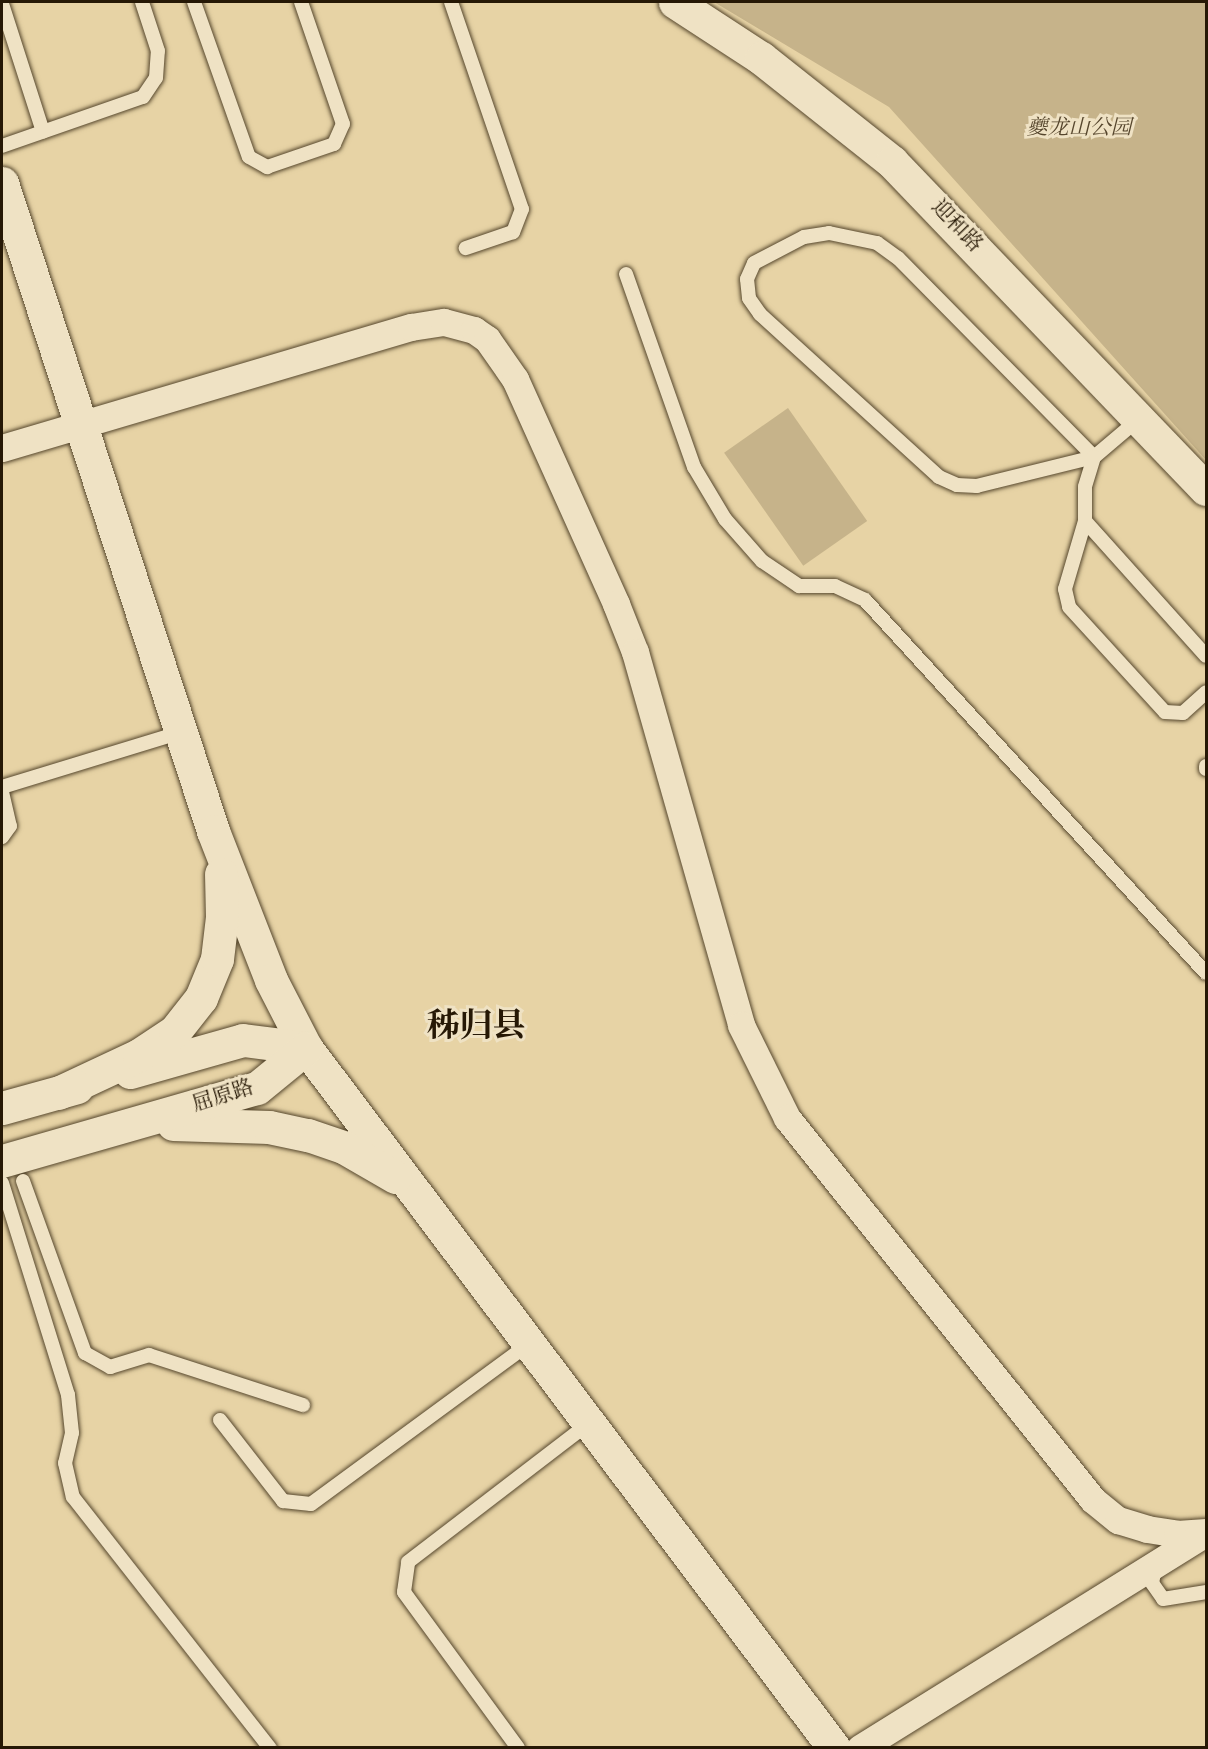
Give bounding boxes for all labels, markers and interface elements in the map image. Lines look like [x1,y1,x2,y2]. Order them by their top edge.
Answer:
park label: 夔龙山公园 [1027,115,1131,141]
street label: 迎和路 [926,195,988,257]
district label: 秭归县 [427,1007,525,1047]
street label: 屈原路 [189,1074,257,1118]

